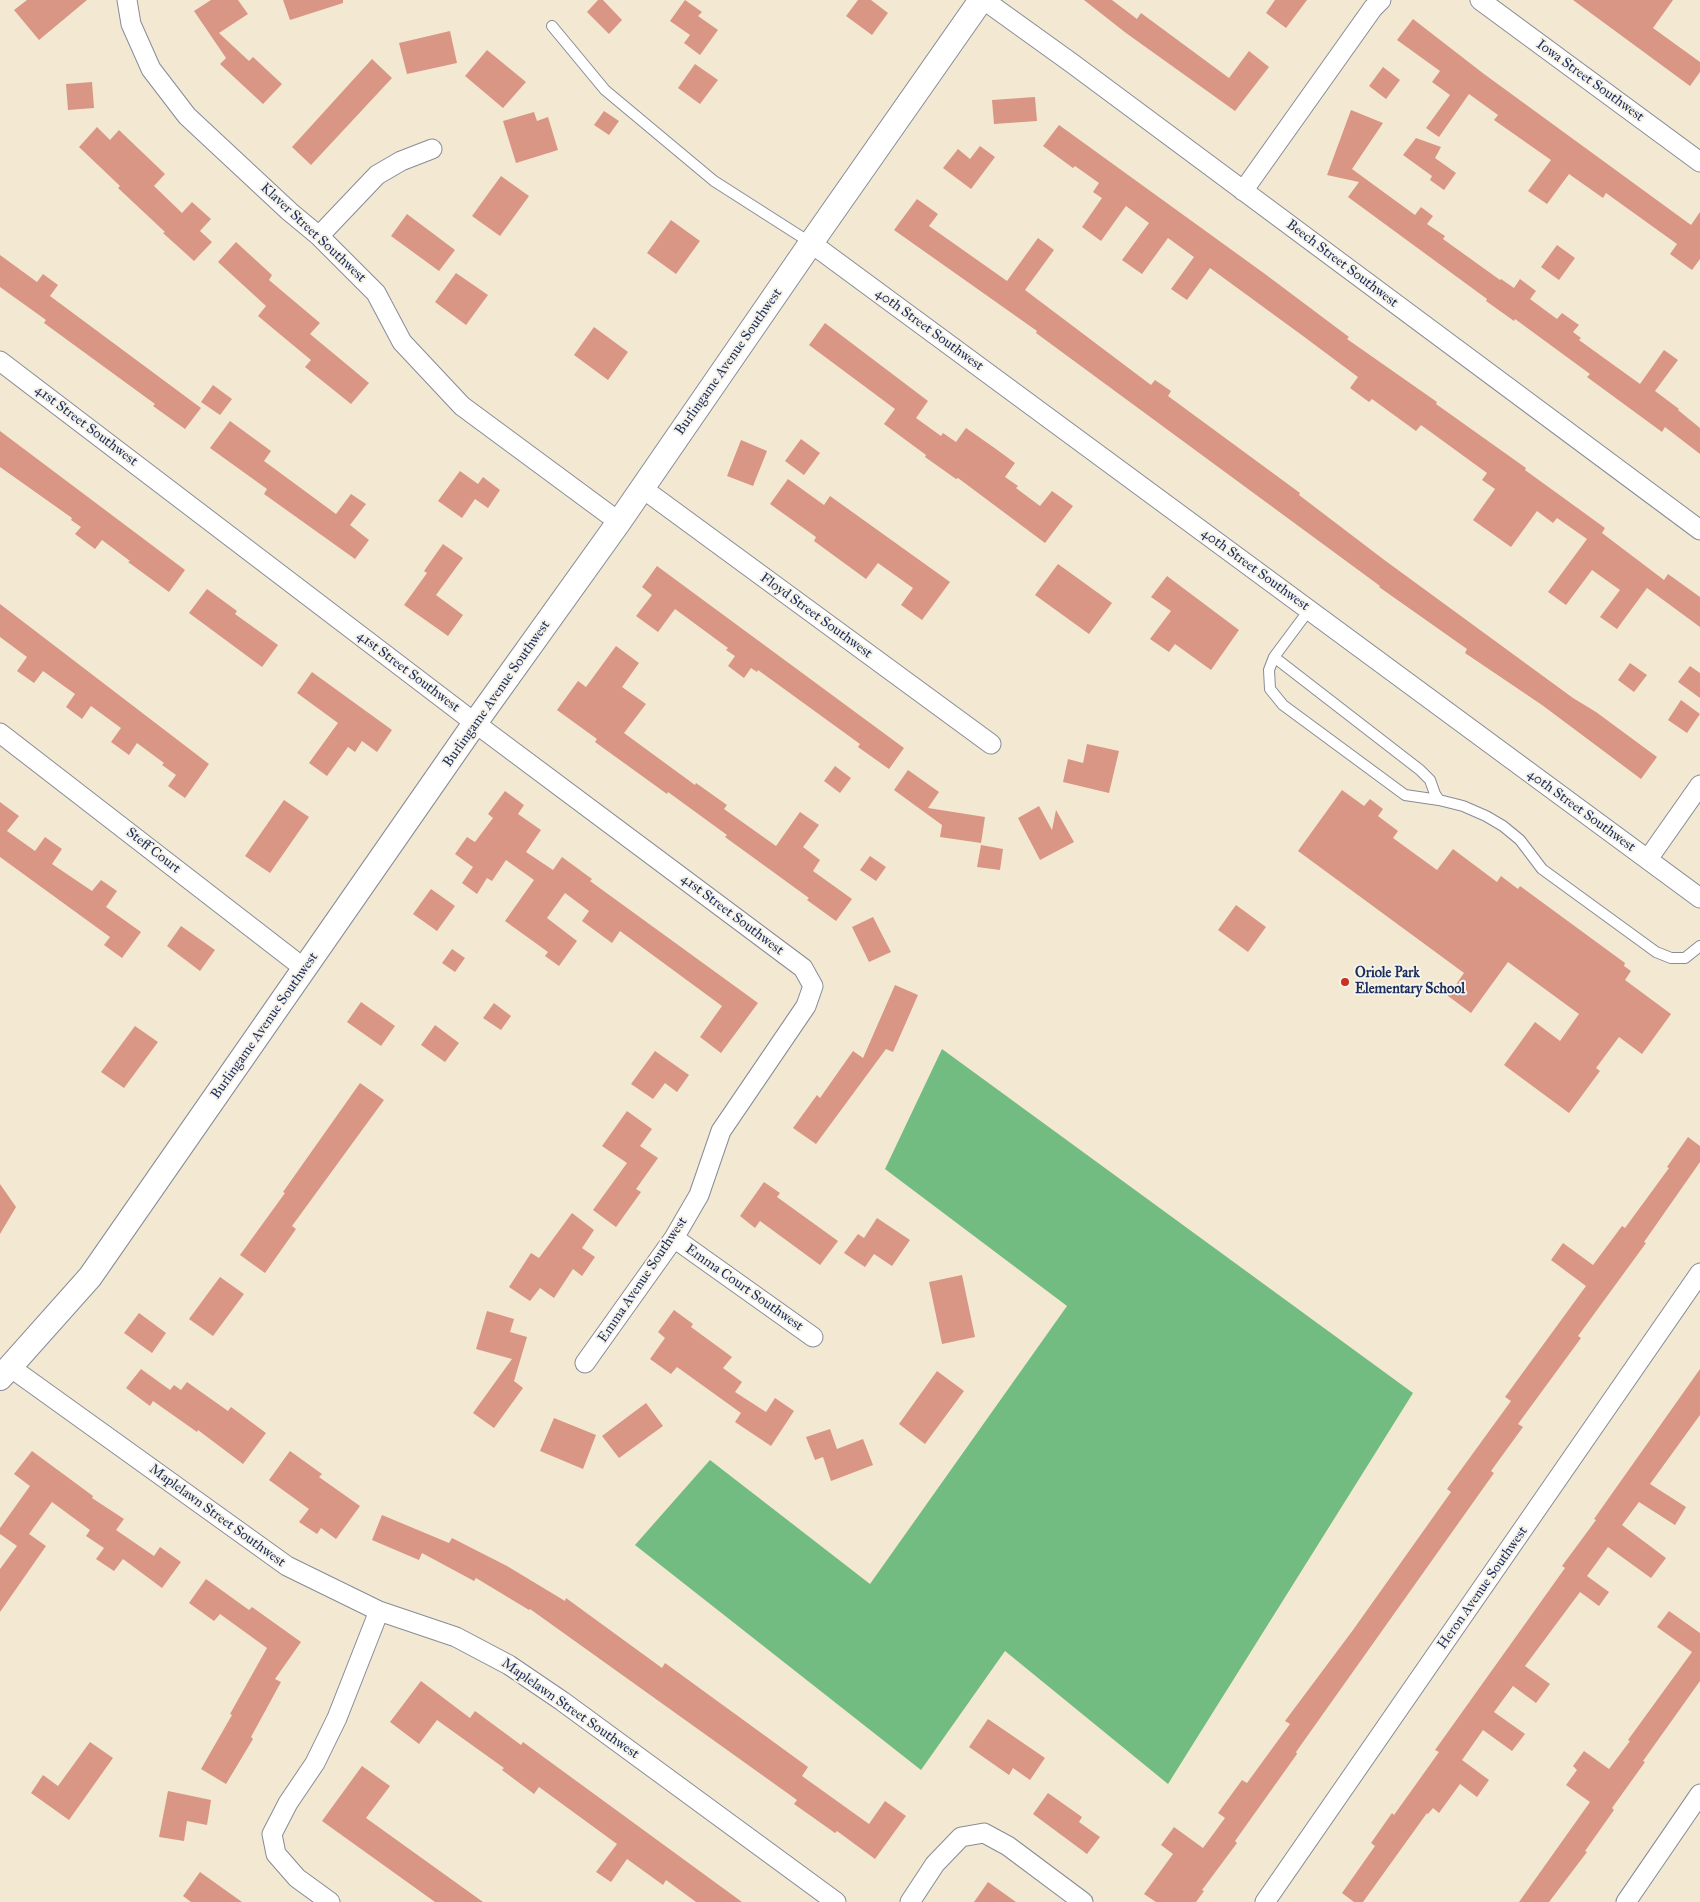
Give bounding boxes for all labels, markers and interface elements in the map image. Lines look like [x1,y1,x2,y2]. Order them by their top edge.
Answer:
street label: Iowa Street Southwest [1533,36,1647,126]
street label: Klaver Street Southwest [257,180,369,286]
street label: Beech Street Southwest [1283,216,1401,312]
street label: Burlingame Avenue Southwest [672,285,786,439]
street label: 40th Street Southwest [872,285,986,375]
street label: 41st Street Southwest [31,382,141,470]
street label: 40th Street Southwest [1198,525,1312,615]
street label: Floyd Street Southwest [757,570,875,662]
street label: Burlingame Avenue Southwest [440,617,554,771]
street label: 41st Street Southwest [353,628,463,716]
street label: 40th Street Southwest [1524,766,1638,856]
street label: Steff Court [122,824,184,878]
street label: 41st Street Southwest [677,871,787,959]
street label: Burlingame Avenue Southwest [208,949,322,1103]
place label: Oriole Park Elementary School [1355,966,1465,999]
marker: Oriole Park Elementary School [1339,976,1351,988]
street label: Emma Avenue Southwest [595,1214,691,1346]
street label: Emma Court Southwest [682,1241,806,1335]
street label: Maplelawn Street Southwest [146,1461,288,1571]
street label: Heron Avenue Southwest [1434,1523,1532,1653]
street label: Maplelawn Street Southwest [498,1655,642,1763]

